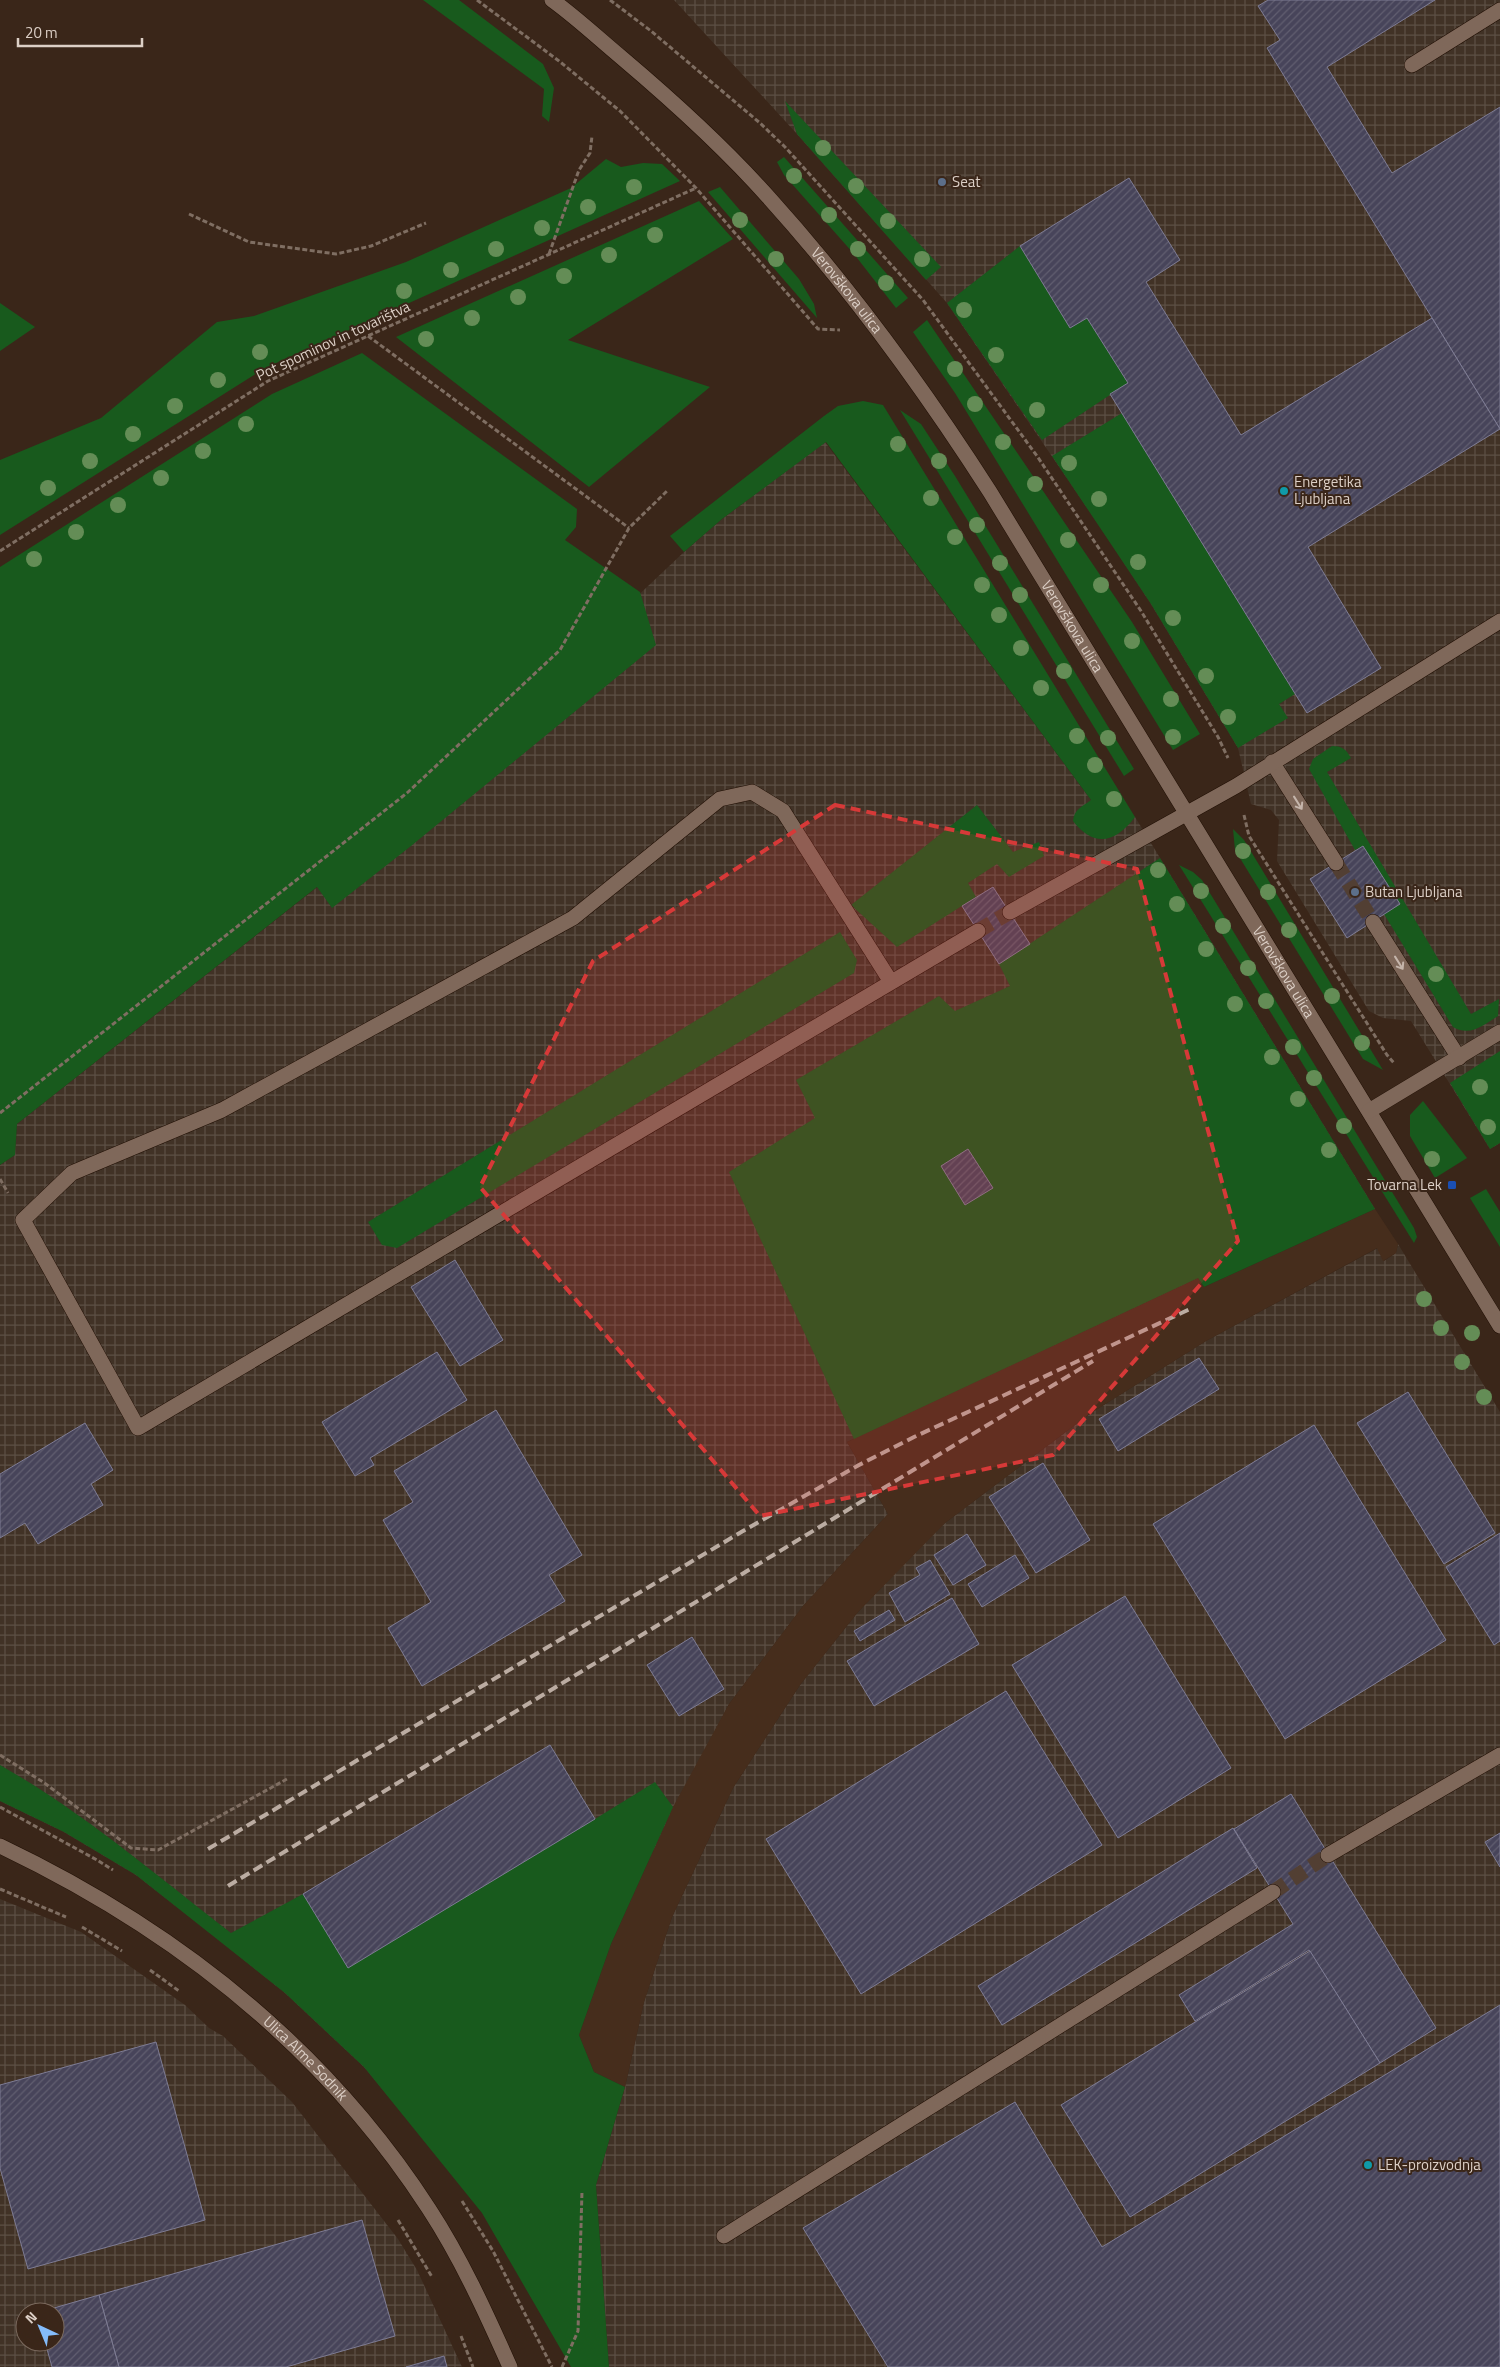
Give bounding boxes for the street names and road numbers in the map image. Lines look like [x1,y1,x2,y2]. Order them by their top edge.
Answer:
street label: Verovškova ulica [806,242,889,339]
street label: Pot spominov in tovarištva [252,294,414,386]
street label: Verovškova ulica [1036,576,1110,677]
street label: Verovškova ulica [1247,921,1321,1023]
street label: Ulica Alme Sodnik [258,2010,354,2106]

